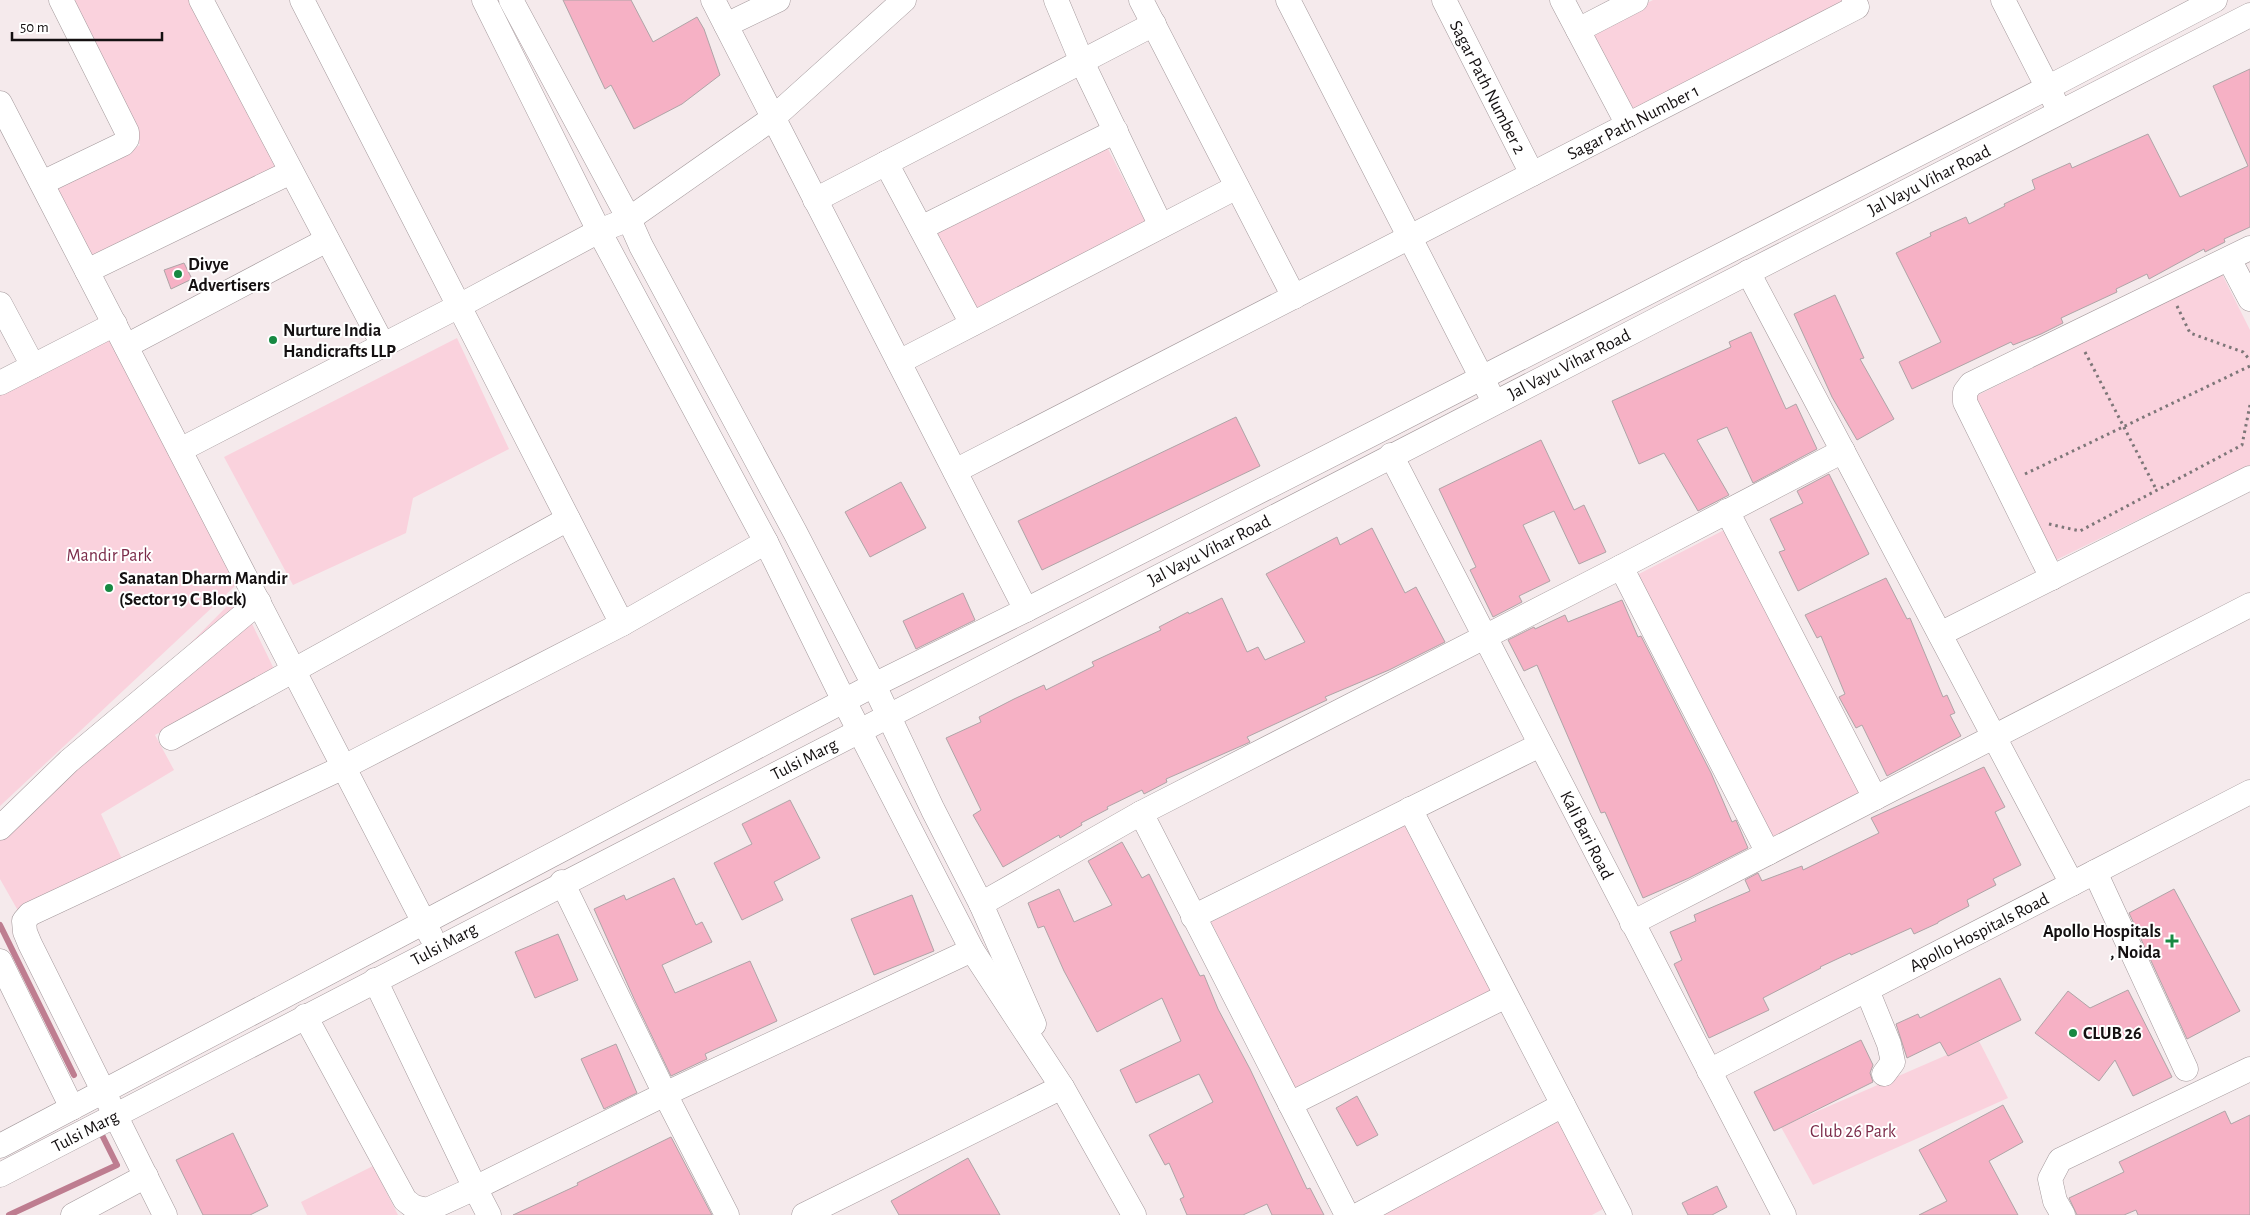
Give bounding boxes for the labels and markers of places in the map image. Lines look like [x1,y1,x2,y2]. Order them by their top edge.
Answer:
place label: Divye Advertisers [188,256,270,295]
marker: Divye Advertisers [172,268,184,280]
place label: Nurture India Handicrafts LLP [283,322,396,361]
marker: Nurture India Handicrafts LLP [267,334,279,346]
place label: Sanatan Dharm Mandir (Sector 19 C Block) [119,570,288,609]
marker: Sanatan Dharm Mandir (Sector 19 C Block) [103,582,115,594]
place label: Apollo Hospitals , Noida [2043,923,2161,962]
marker: Apollo Hospitals , Noida [2165,934,2179,948]
place label: CLUB 26 [2083,1025,2142,1043]
marker: CLUB 26 [2067,1027,2079,1039]

